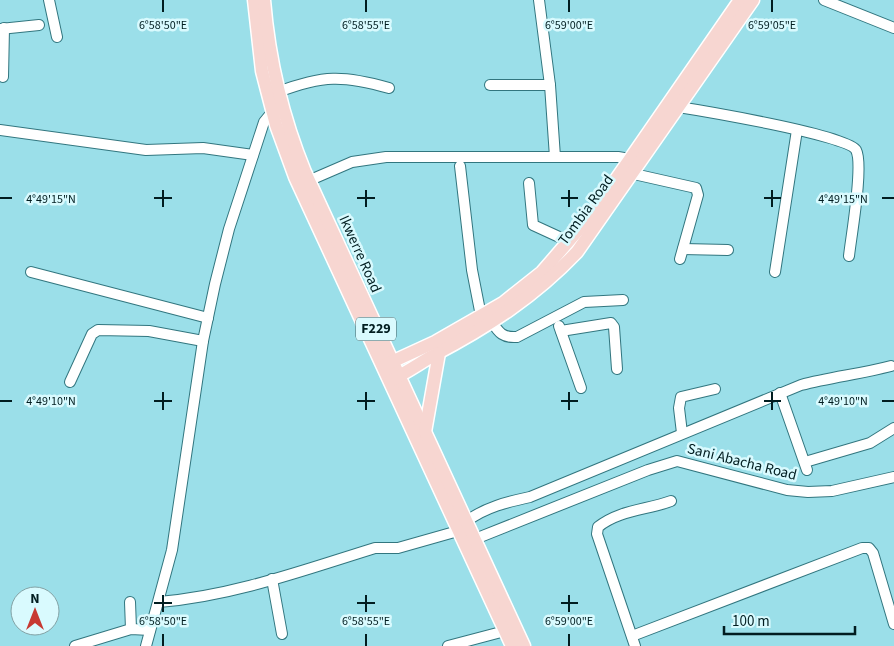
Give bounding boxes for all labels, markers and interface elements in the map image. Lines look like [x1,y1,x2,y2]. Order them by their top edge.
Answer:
text: 6°58'50"E [139,17,187,34]
text: 6°58'55"E [342,17,390,34]
text: 6°59'00"E [545,17,593,34]
text: 6°59'05"E [748,17,796,34]
street label: Tombia Road [553,171,619,249]
text: 4°49'15"N [26,191,76,208]
text: 4°49'15"N [818,191,868,208]
street label: Ikwerre Road [334,212,386,296]
road number: F229 [356,318,396,340]
text: 4°49'10"N [26,393,76,410]
text: 4°49'10"N [818,393,868,410]
street label: Sani Abacha Road [685,438,799,486]
north arrow [10,586,60,636]
text: N [30,589,40,609]
scale bar [724,604,855,636]
text: 100 m [732,611,770,632]
text: 6°58'50"E [139,613,187,630]
text: 6°58'55"E [342,613,390,630]
text: 6°59'00"E [545,613,593,630]

